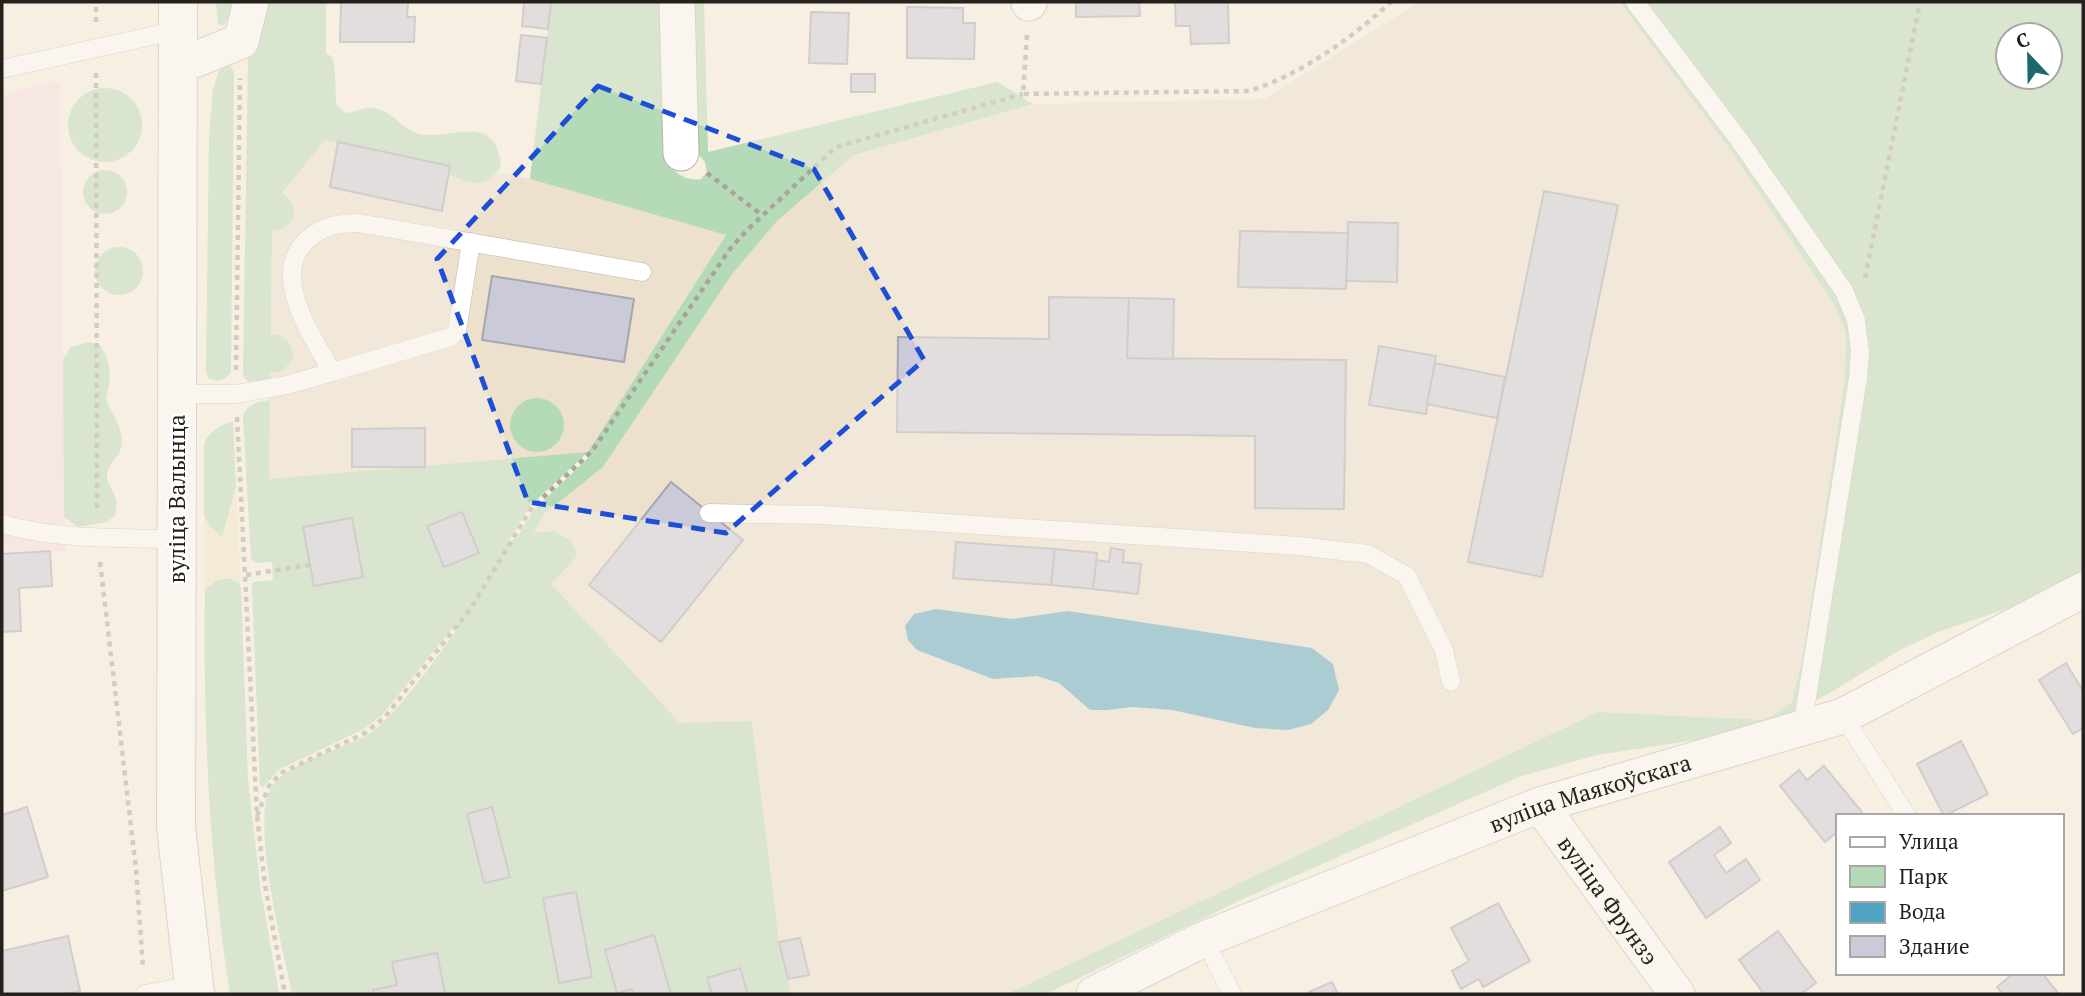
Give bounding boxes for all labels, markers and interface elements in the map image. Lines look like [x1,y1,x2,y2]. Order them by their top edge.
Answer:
north arrow [1994,21,2064,91]
text: С [2012,26,2033,54]
street label: вуліца Валынца [161,414,192,584]
street label: вуліца Маякоўскага [1484,746,1695,839]
legend [1836,814,2064,975]
text: Улица [1899,827,1959,855]
street label: вуліца Фрунзэ [1551,829,1666,971]
text: Парк [1899,862,1949,890]
text: Вода [1899,897,1946,925]
text: Здание [1899,932,1970,960]

